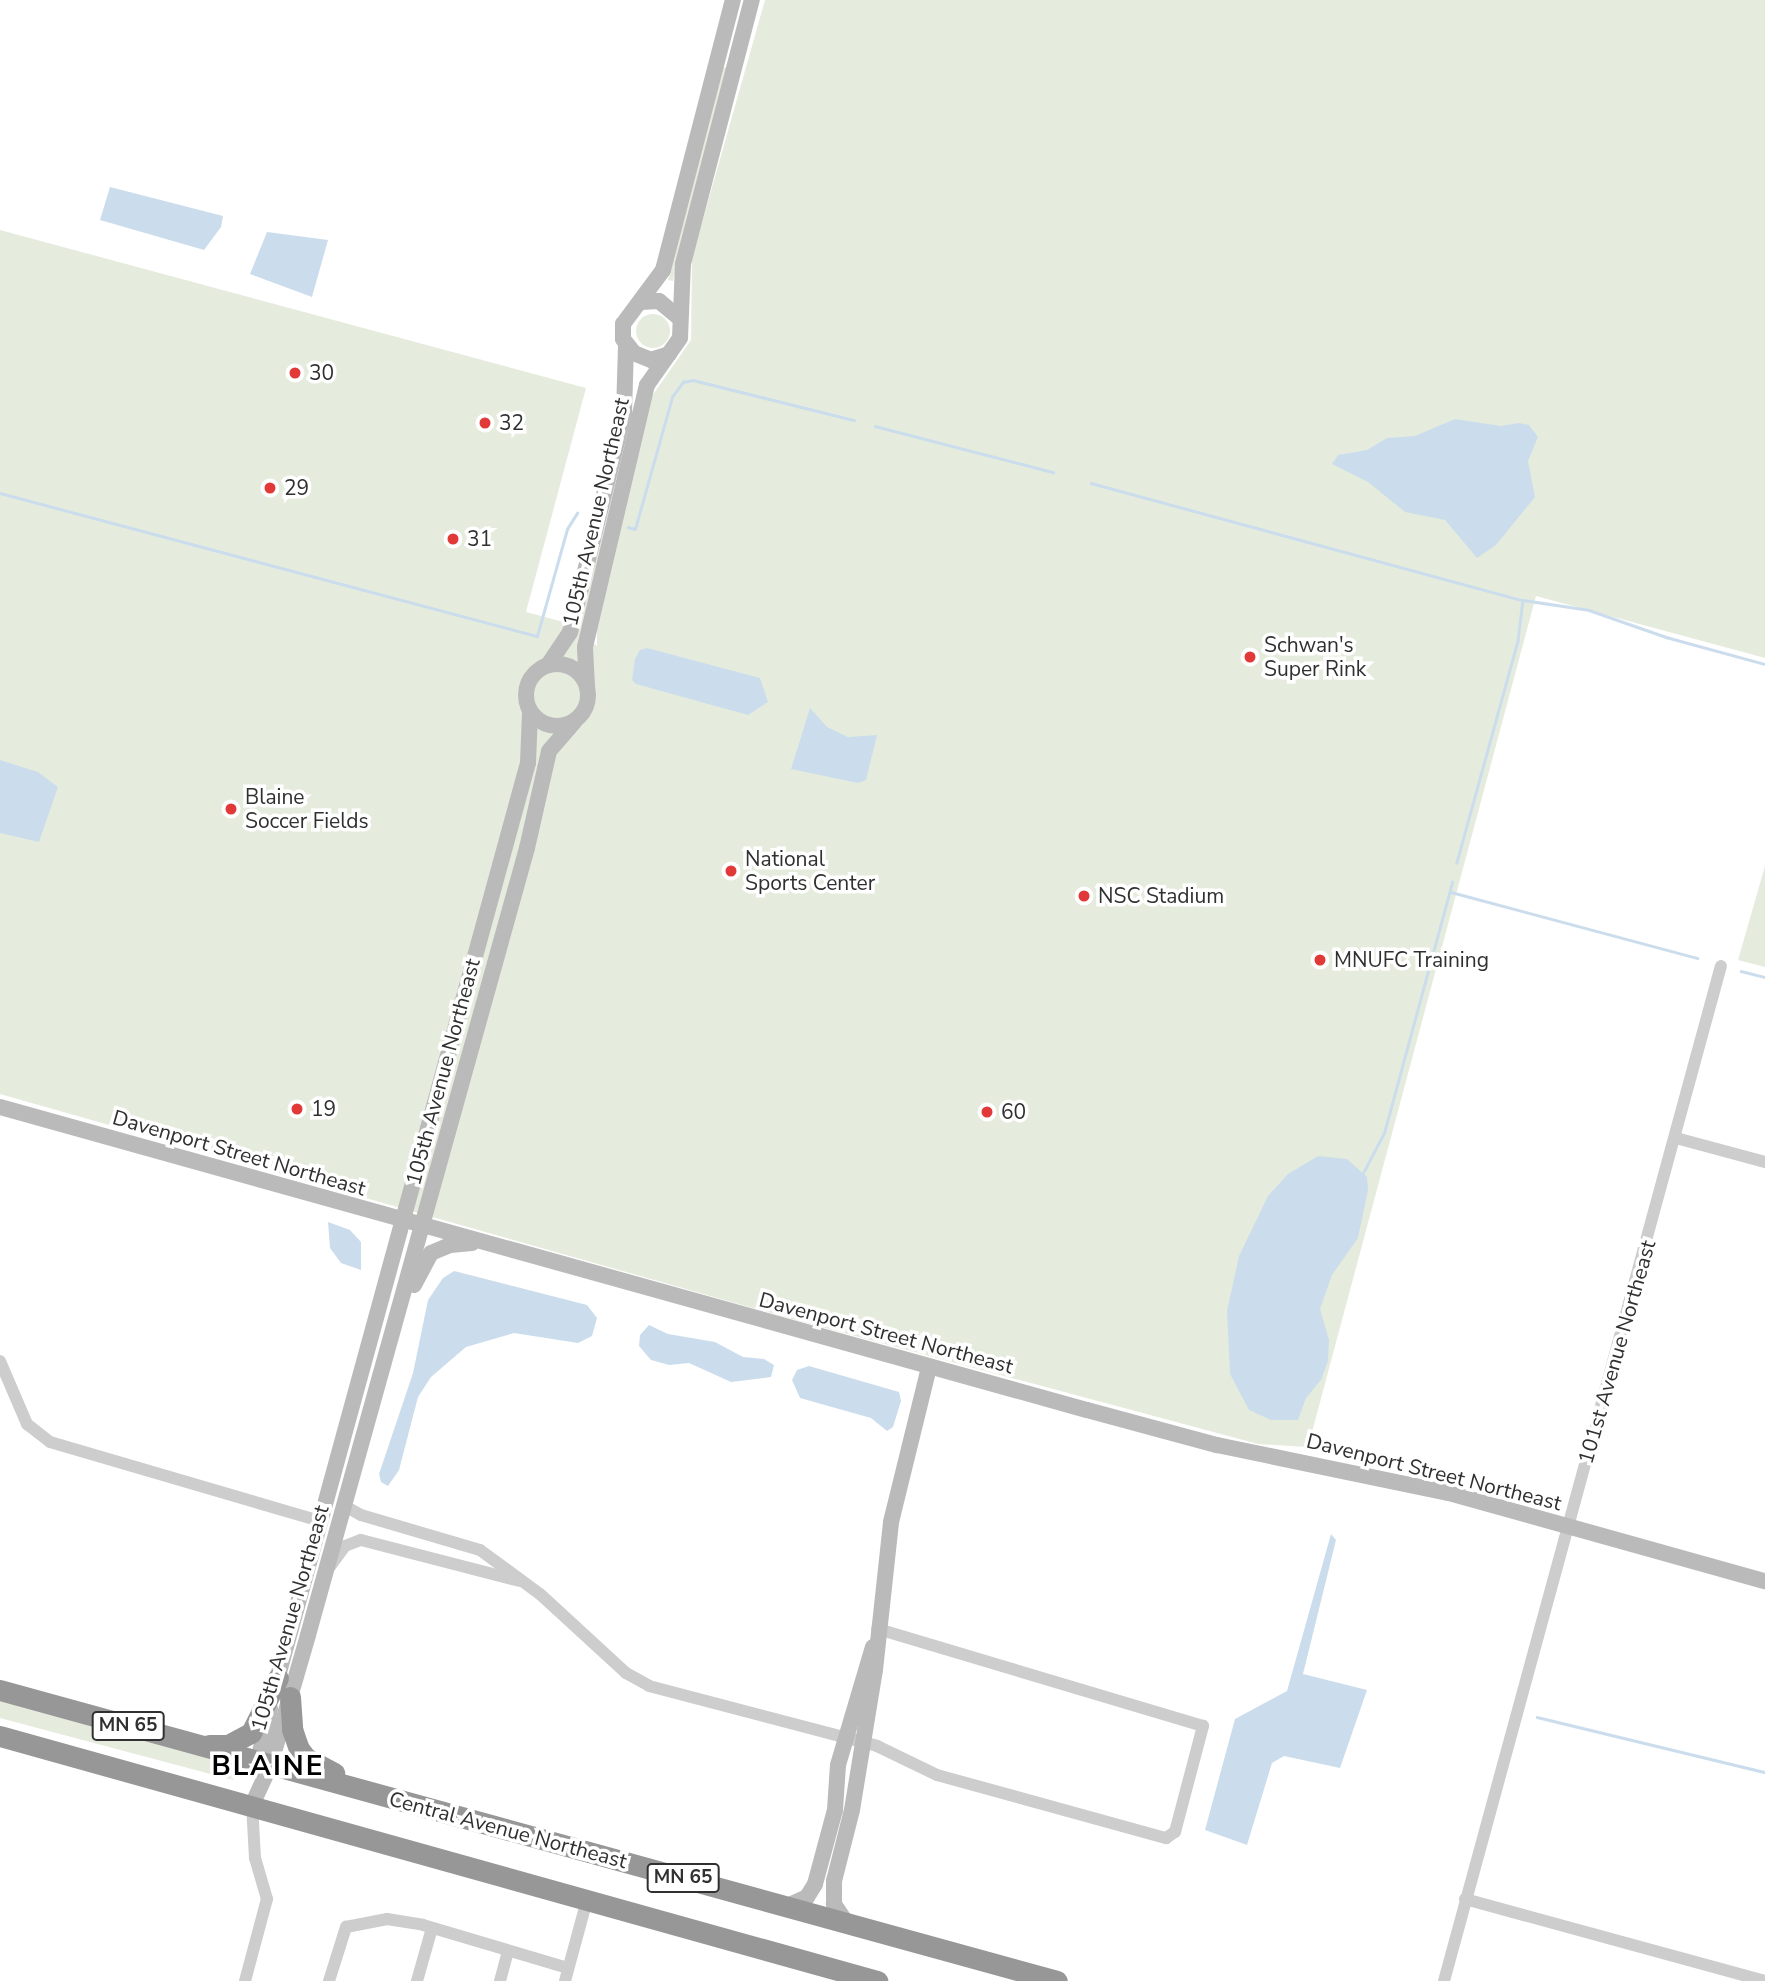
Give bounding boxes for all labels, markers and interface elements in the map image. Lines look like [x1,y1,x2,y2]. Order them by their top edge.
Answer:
place label: 30 [309,360,334,386]
marker: 30 [287,365,303,381]
street label: 105th Avenue Northeast [557,395,635,629]
place label: 32 [499,410,524,436]
marker: 32 [477,415,493,431]
place label: 29 [284,475,309,501]
marker: 29 [262,480,278,496]
place label: 31 [467,526,492,552]
marker: 31 [445,531,461,547]
place label: Schwan's Super Rink [1264,632,1366,682]
marker: Schwan's Super Rink [1242,649,1258,665]
place label: Blaine Soccer Fields [245,784,369,834]
marker: Blaine Soccer Fields [223,801,239,817]
place label: National Sports Center [745,846,875,896]
marker: National Sports Center [723,863,739,879]
place label: NSC Stadium [1098,883,1224,909]
marker: NSC Stadium [1076,888,1092,904]
place label: MNUFC Training [1334,947,1489,973]
marker: MNUFC Training [1312,952,1328,968]
street label: 105th Avenue Northeast [401,956,485,1188]
place label: 19 [311,1096,336,1122]
place label: 60 [1001,1099,1026,1125]
marker: 19 [289,1101,305,1117]
marker: 60 [979,1104,995,1120]
street label: Davenport Street Northeast [110,1105,368,1201]
street label: 101st Avenue Northeast [1573,1237,1661,1467]
street label: Davenport Street Northeast [756,1287,1016,1379]
street label: Davenport Street Northeast [1304,1428,1564,1516]
street label: 105th Avenue Northeast [246,1502,334,1734]
road number: MN 65 [91,1710,165,1742]
district label: BLAINE [212,1749,324,1783]
street label: Central Avenue Northeast [386,1786,630,1874]
road number: MN 65 [646,1862,720,1894]

